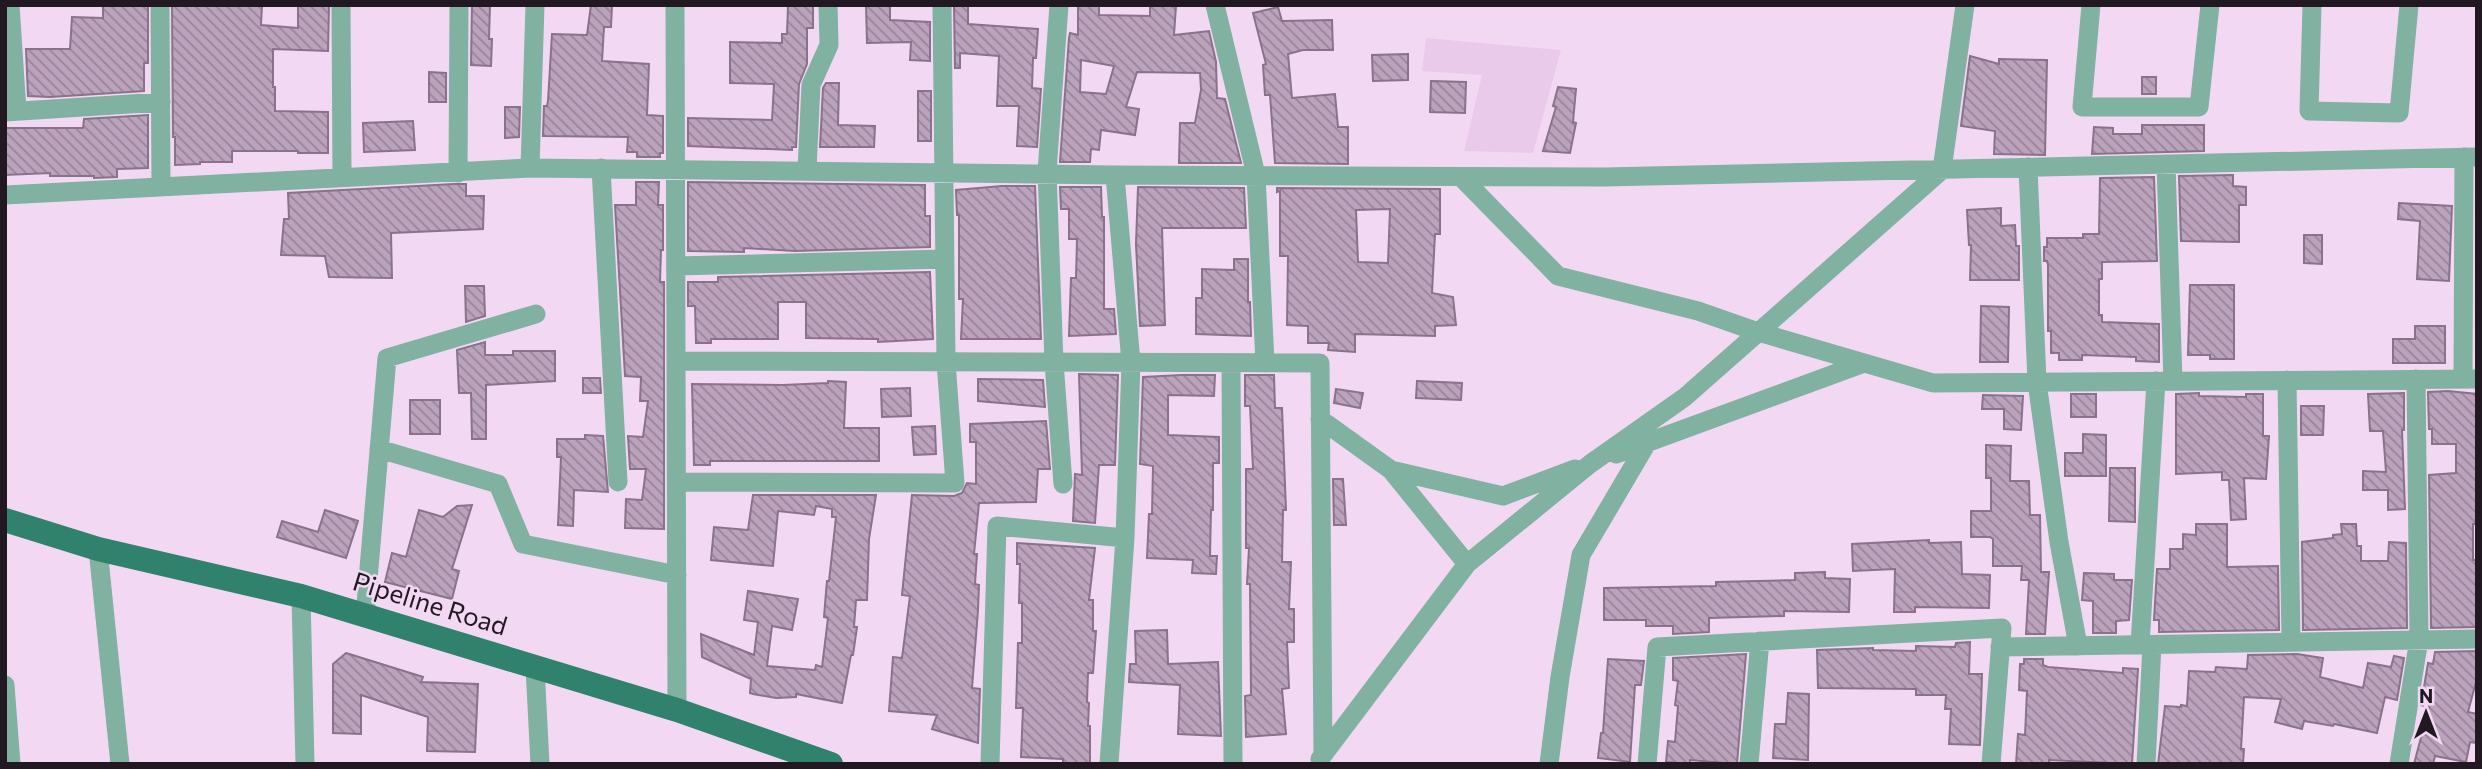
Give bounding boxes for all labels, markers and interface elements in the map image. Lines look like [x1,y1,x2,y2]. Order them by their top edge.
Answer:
street label: Pipeline Road [350,564,511,641]
north arrow [2391,678,2461,748]
text: N [2419,684,2433,707]

